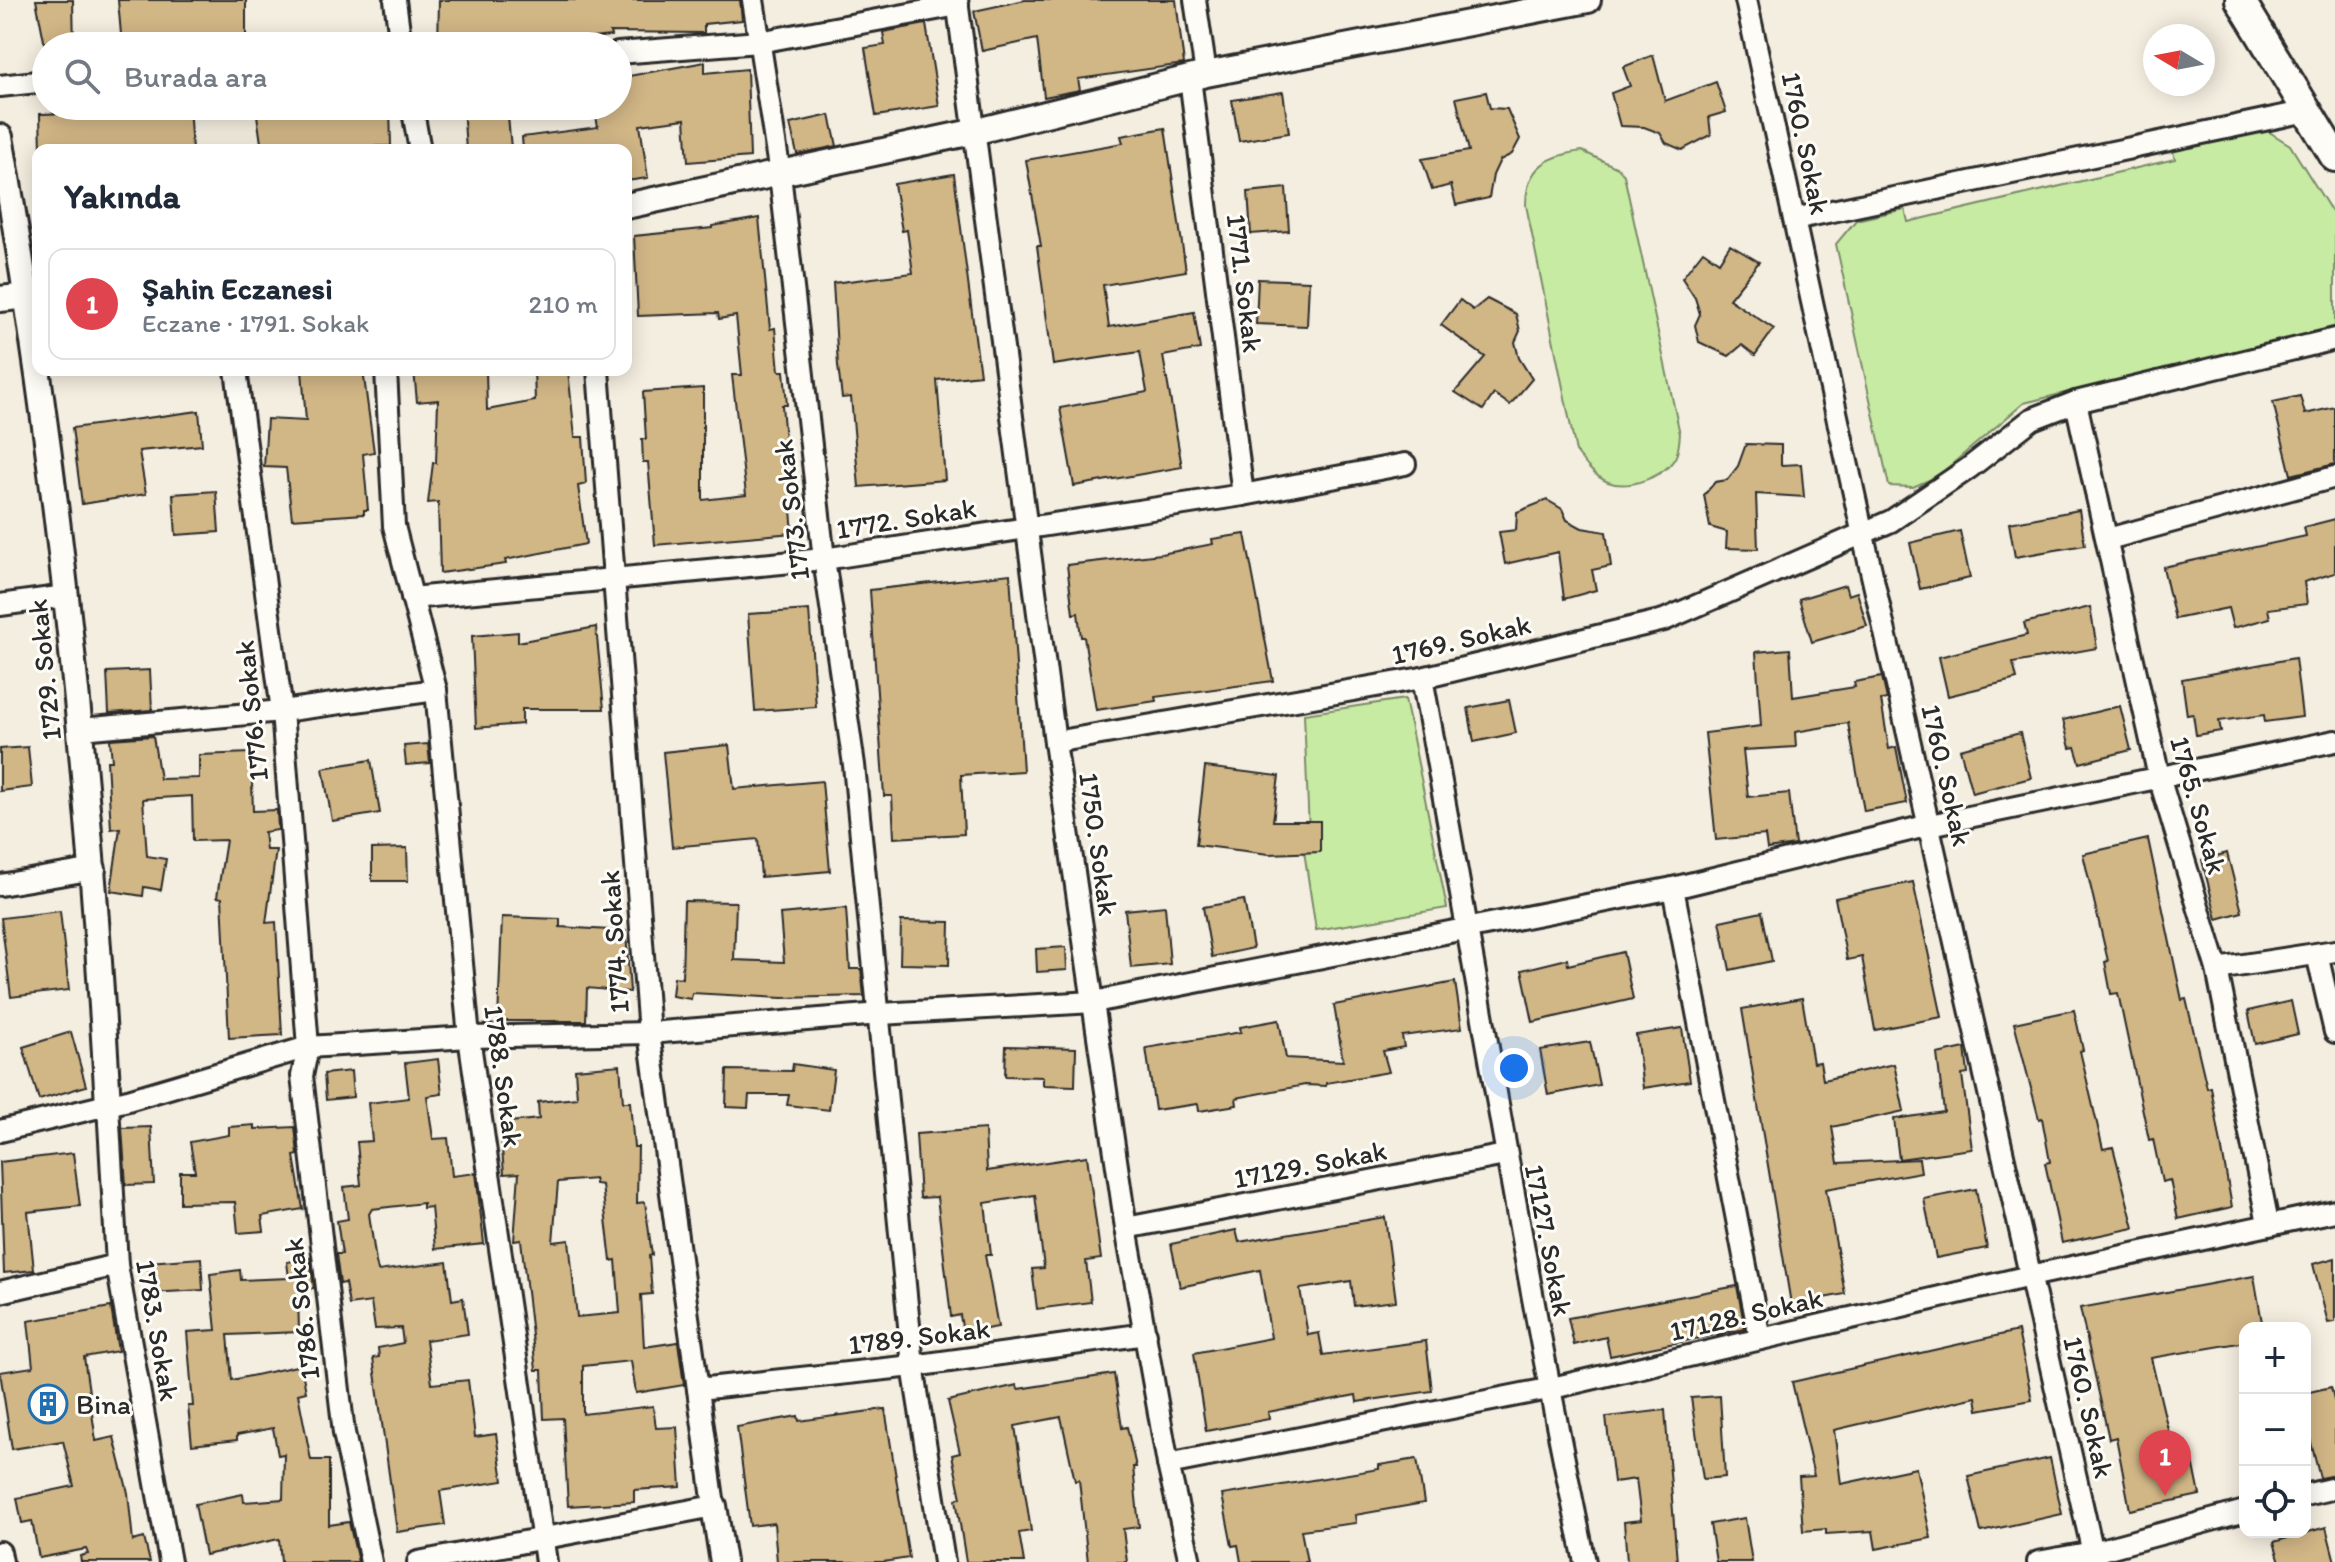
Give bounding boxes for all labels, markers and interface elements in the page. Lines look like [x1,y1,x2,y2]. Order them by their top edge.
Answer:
north arrow [2143,24,2215,96]
search box [32,32,632,120]
icon: search [60,54,104,98]
text: Burada ara [124,58,267,95]
street label: 1760. Sokak [1774,69,1838,217]
text: Yakında [64,176,180,217]
street label: 1771. Sokak [1220,212,1270,354]
text: Şahin Eczanesi [142,270,333,307]
text: 1 [86,288,98,320]
text: 210 m [529,288,598,320]
text: Eczane · 1791. Sokak [142,307,369,339]
street label: 1773. Sokak [765,438,817,582]
street label: 1772. Sokak [834,490,978,546]
street label: 1729. Sokak [20,598,68,742]
street label: 1769. Sokak [1388,606,1534,672]
street label: 1776. Sokak [227,639,275,783]
street label: 1760. Sokak [1914,701,1980,849]
street label: 1765. Sokak [2163,732,2235,878]
street label: 1750. Sokak [1072,770,1126,918]
street label: 1774. Sokak [592,869,636,1015]
street label: 1788. Sokak [477,1003,531,1149]
your location [1494,1048,1534,1088]
street label: 17129. Sokak [1231,1133,1389,1195]
street label: 17127. Sokak [1518,1161,1580,1319]
street label: 1786. Sokak [275,1236,327,1382]
street label: 1783. Sokak [129,1256,187,1404]
street label: 17128. Sokak [1666,1280,1826,1348]
street label: 1789. Sokak [846,1310,992,1362]
map controls [2239,1322,2311,1538]
button: + [2239,1322,2311,1394]
street label: 1760. Sokak [2056,1333,2122,1481]
building icon: Bina [27,1383,69,1425]
place label: Bina [76,1387,131,1421]
button: − [2239,1394,2311,1466]
pin: 1 [2139,1430,2191,1496]
button: locate [2239,1466,2311,1538]

